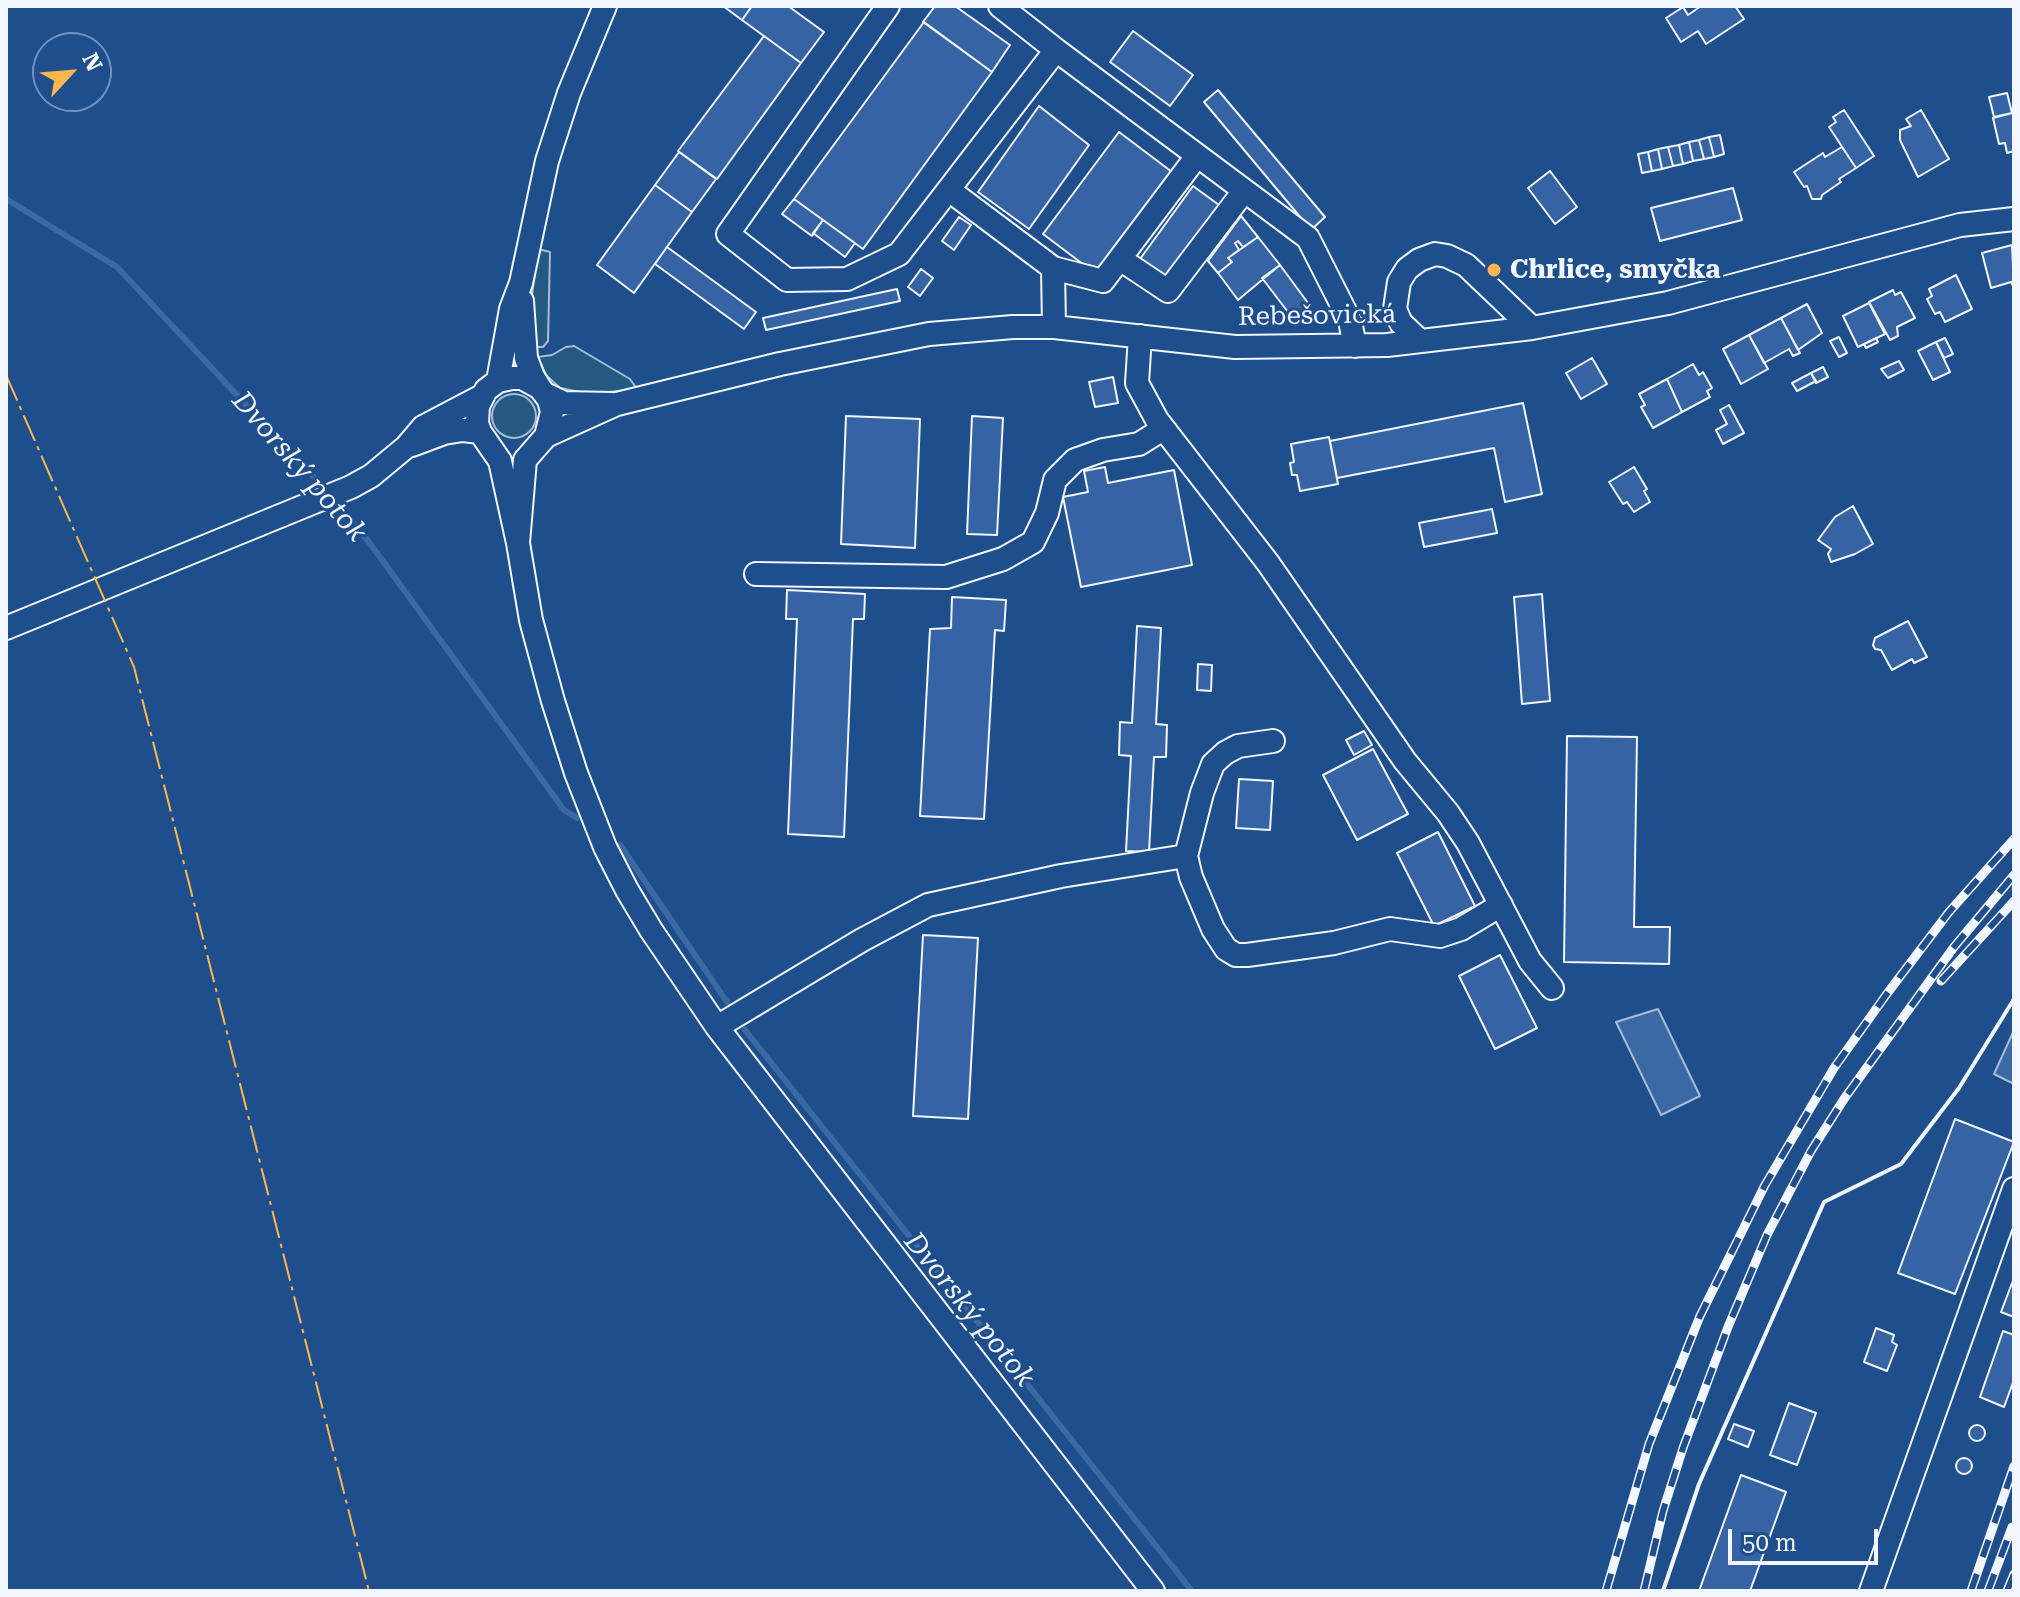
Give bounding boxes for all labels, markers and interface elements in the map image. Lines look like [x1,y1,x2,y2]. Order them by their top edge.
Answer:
north arrow [32,32,112,112]
text: N [77,49,107,75]
place label: Chrlice, smyčka [1510,254,1720,286]
marker: Chrlice, smyčka [1485,261,1503,279]
street label: Rebešovická [1238,299,1396,333]
water label: Dvorský potok [224,385,374,549]
water label: Dvorský potok [897,1226,1041,1394]
scale bar [1732,1513,1882,1563]
text: 50 m [1742,1529,1797,1557]

